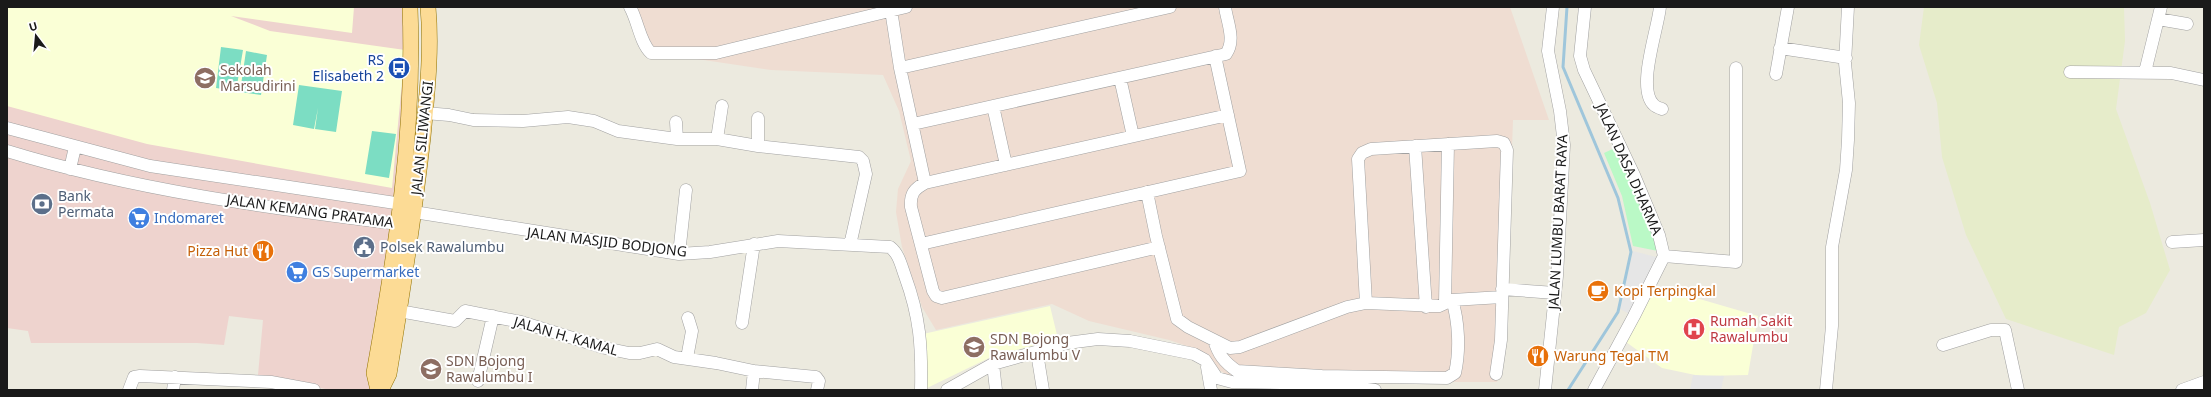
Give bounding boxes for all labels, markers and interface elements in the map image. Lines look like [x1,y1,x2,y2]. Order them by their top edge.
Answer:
north arrow [16,16,56,56]
text: U [27,18,39,34]
place label: RS Elisabeth 2 [313,50,384,85]
bus stop icon: RS Elisabeth 2 [386,55,412,81]
place label: Sekolah Marsudirini [220,60,296,95]
school or university icon: Sekolah Marsudirini [192,65,218,91]
street label: JALAN SILIWANGI [406,80,437,198]
street label: JALAN DASA DHARMA [1591,98,1667,238]
street label: JALAN LUMBU BARAT RAYA [1543,134,1572,312]
place label: Bank Permata [58,186,114,221]
street label: JALAN KEMANG PRATAMA [223,189,395,232]
bank icon: Bank Permata [29,191,55,217]
supermarket icon: Indomaret [126,205,152,231]
place label: Indomaret [154,208,224,227]
street label: JALAN MASJID BODJONG [524,222,688,261]
public building icon: Polsek Rawalumbu [351,234,377,260]
place label: Polsek Rawalumbu [380,237,504,256]
restaurant icon: Pizza Hut [250,238,276,264]
place label: Pizza Hut [187,241,248,260]
supermarket icon: GS Supermarket [284,259,310,285]
place label: GS Supermarket [312,262,419,281]
cafe icon: Kopi Terpingkal [1585,278,1611,304]
place label: Kopi Terpingkal [1614,281,1716,300]
street label: JALAN H. KAMAL [510,311,621,359]
place label: Rumah Sakit Rawalumbu [1710,311,1792,346]
hospital icon: Rumah Sakit Rawalumbu [1681,316,1707,342]
place label: SDN Bojong Rawalumbu V [990,329,1081,364]
school or university icon: SDN Bojong Rawalumbu V [961,334,987,360]
restaurant icon: Warung Tegal TM [1525,343,1551,369]
place label: Warung Tegal TM [1554,346,1669,365]
place label: SDN Bojong Rawalumbu I [446,351,533,386]
school or university icon: SDN Bojong Rawalumbu I [418,356,444,382]

